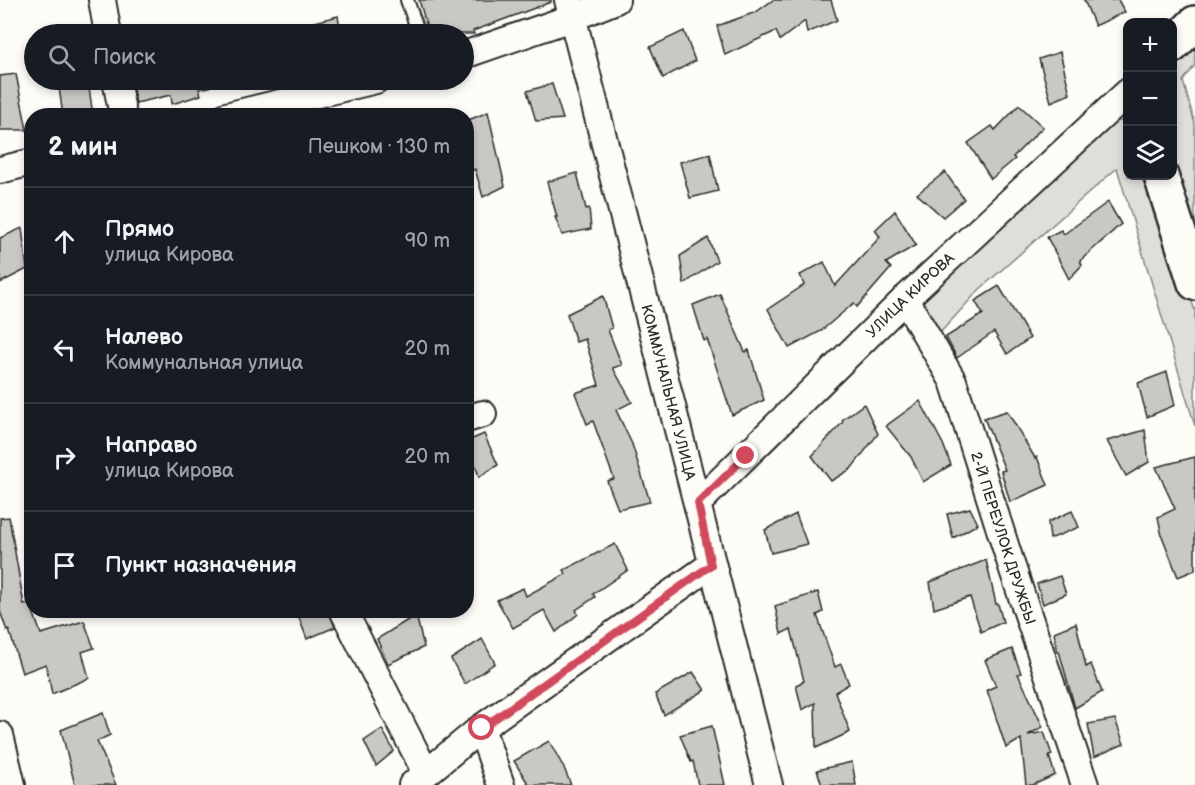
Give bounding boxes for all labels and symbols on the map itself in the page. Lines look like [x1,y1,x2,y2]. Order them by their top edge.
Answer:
street label: УЛИЦА КИРОВА [862,248,959,342]
street label: КОММУНАЛЬНАЯ УЛИЦА [636,303,700,483]
route end [732,442,758,468]
street label: 2-Й ПЕРЕУЛОК ДРУЖБЫ [966,449,1040,627]
route start [468,714,494,740]

